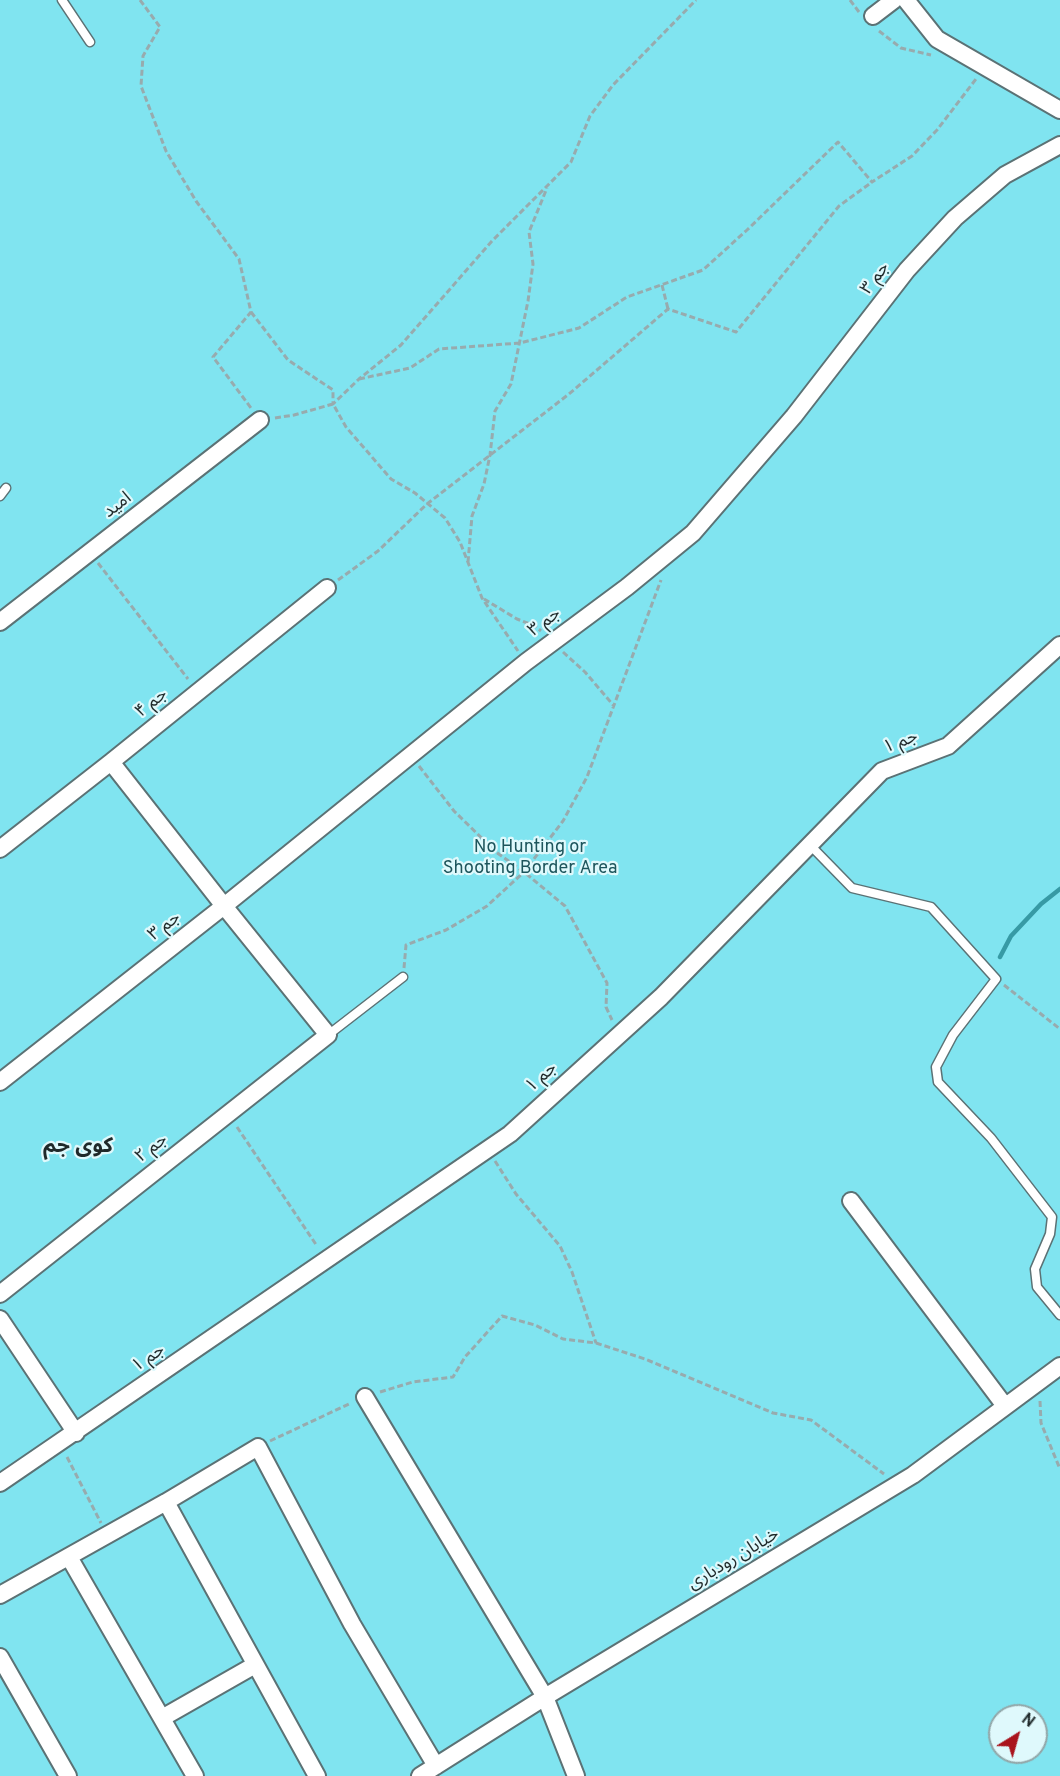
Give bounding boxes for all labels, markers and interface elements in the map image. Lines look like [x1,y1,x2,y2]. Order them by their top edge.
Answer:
street label: جم ۳ [857,258,895,300]
street label: امید [100,488,136,524]
street label: جم ۳ [524,604,566,642]
street label: جم ۴ [132,685,172,723]
street label: جم ۱ [881,727,921,759]
park label: No Hunting or Shooting Border Area [443,837,617,880]
street label: جم ۳ [144,908,186,946]
street label: جم ۱ [522,1058,562,1098]
street label: جم ۲ [131,1130,173,1168]
district label: کوی جم [43,1135,113,1161]
street label: جم ۱ [128,1340,170,1378]
street label: خیابان رودباری [684,1524,784,1596]
north arrow [988,1704,1048,1764]
text: N [1017,1710,1038,1733]

